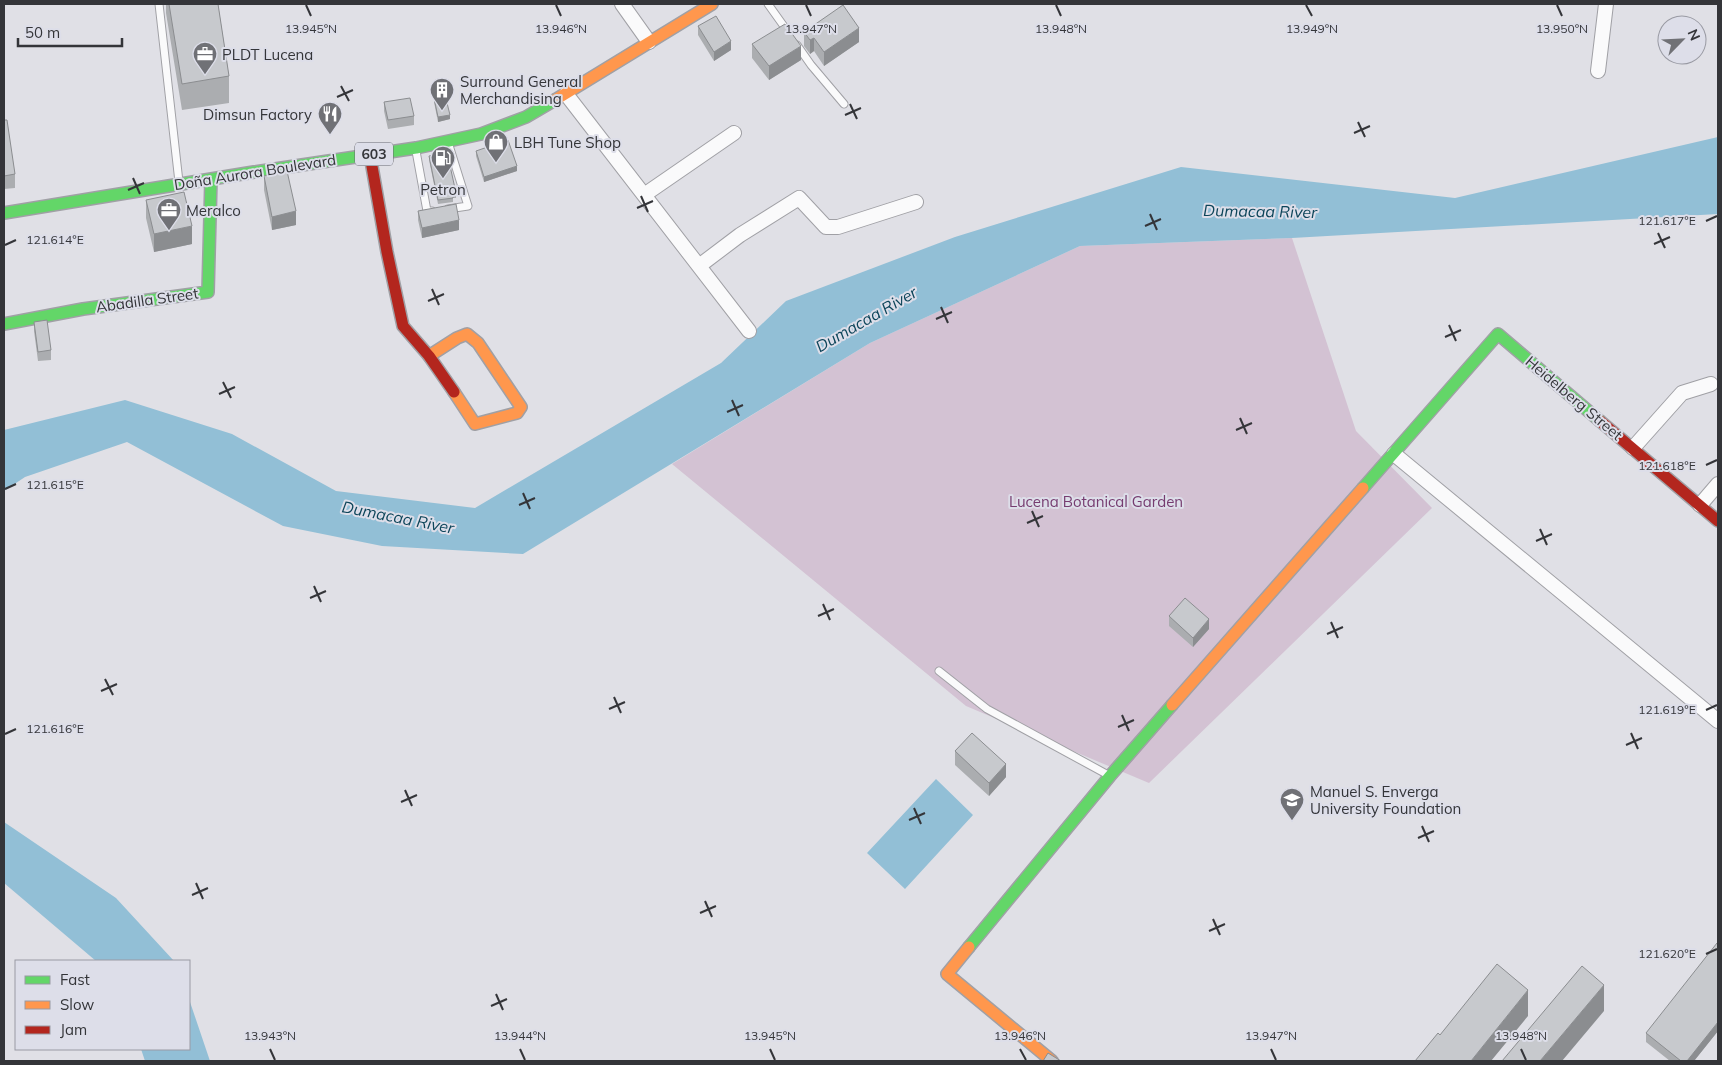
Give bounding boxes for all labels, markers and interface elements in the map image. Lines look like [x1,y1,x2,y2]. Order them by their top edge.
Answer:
scale bar [18,15,121,47]
north arrow [1657,15,1707,65]
text: 13.945°N [285,21,337,36]
text: 13.946°N [535,21,587,36]
text: 13.947°N [785,21,837,36]
text: 13.948°N [1035,21,1087,36]
text: 13.949°N [1286,21,1338,36]
text: 13.950°N [1536,21,1588,36]
text: 50 m [25,23,60,42]
text: N [1684,26,1704,43]
office icon: PLDT Lucena [192,41,218,75]
place label: PLDT Lucena [222,45,313,64]
place label: Surround General Merchandising [460,72,582,108]
building icon: Surround General Merchandising [429,77,455,111]
restaurant icon: Dimsun Factory [317,101,343,135]
place label: Dimsun Factory [203,105,312,124]
shop icon: LBH Tune Shop [483,129,509,163]
place label: LBH Tune Shop [514,133,621,152]
road number: 603 [355,142,393,166]
fuel station icon: Petron [430,145,456,179]
street label: Doña Aurora Boulevard [173,150,337,194]
place label: Petron [420,180,466,199]
office icon: Meralco [156,197,182,231]
water label: Dumacaa River [1203,200,1318,222]
place label: Meralco [186,201,241,220]
text: 121.617°E [1638,213,1696,228]
text: 121.614°E [26,232,84,247]
water label: Dumacaa River [812,281,921,356]
street label: Abadilla Street [95,283,199,317]
street label: Heidelberg Street [1522,352,1626,444]
text: 121.618°E [1638,458,1696,473]
text: 121.615°E [26,477,84,492]
park label: Lucena Botanical Garden [1009,492,1183,511]
water label: Dumacaa River [340,496,457,538]
text: 121.619°E [1638,702,1696,717]
text: 121.616°E [26,721,84,736]
place label: Manuel S. Enverga University Foundation [1310,782,1461,818]
school or university icon: Manuel S. Enverga University Foundation [1279,787,1305,821]
text: 121.620°E [1638,946,1696,961]
legend [15,960,190,1050]
text: Fast [60,970,90,989]
text: Slow [60,995,94,1014]
text: Jam [60,1020,87,1039]
text: 13.943°N [244,1028,296,1043]
text: 13.944°N [494,1028,546,1043]
text: 13.945°N [744,1028,796,1043]
text: 13.946°N [994,1028,1046,1043]
text: 13.947°N [1245,1028,1297,1043]
text: 13.948°N [1495,1028,1547,1043]

